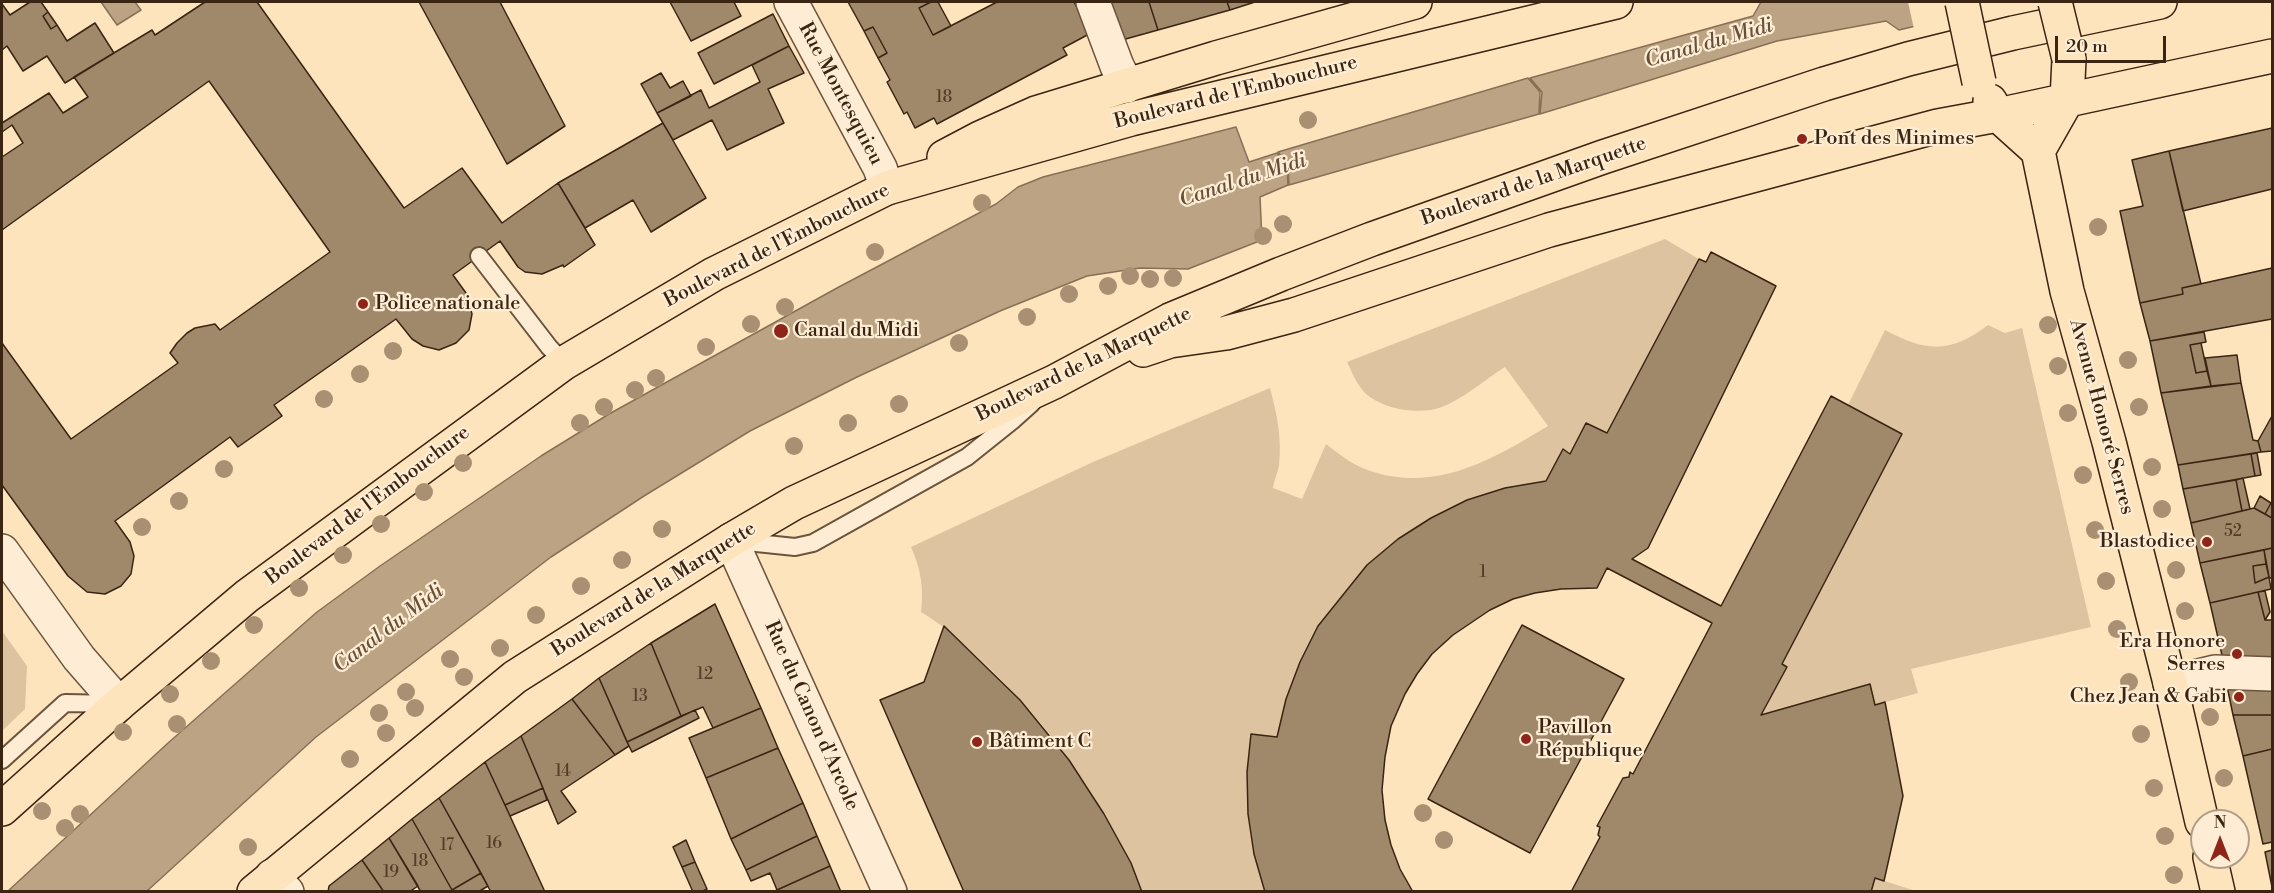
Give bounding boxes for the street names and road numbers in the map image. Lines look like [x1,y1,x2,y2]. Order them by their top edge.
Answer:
street label: Rue Montesquieu [792,19,888,169]
street label: Boulevard de l'Embouchure [1112,51,1360,135]
street label: Boulevard de la Marquette [1418,132,1650,232]
street label: Boulevard de l'Embouchure [660,179,894,313]
street label: Boulevard de la Marquette [972,302,1196,428]
street label: Avenue Honoré Serres [2063,317,2139,517]
street label: Boulevard de l'Embouchure [261,421,475,591]
street label: Boulevard de la Marquette [547,517,761,663]
street label: Rue du Canon d'Arcole [758,618,864,814]

